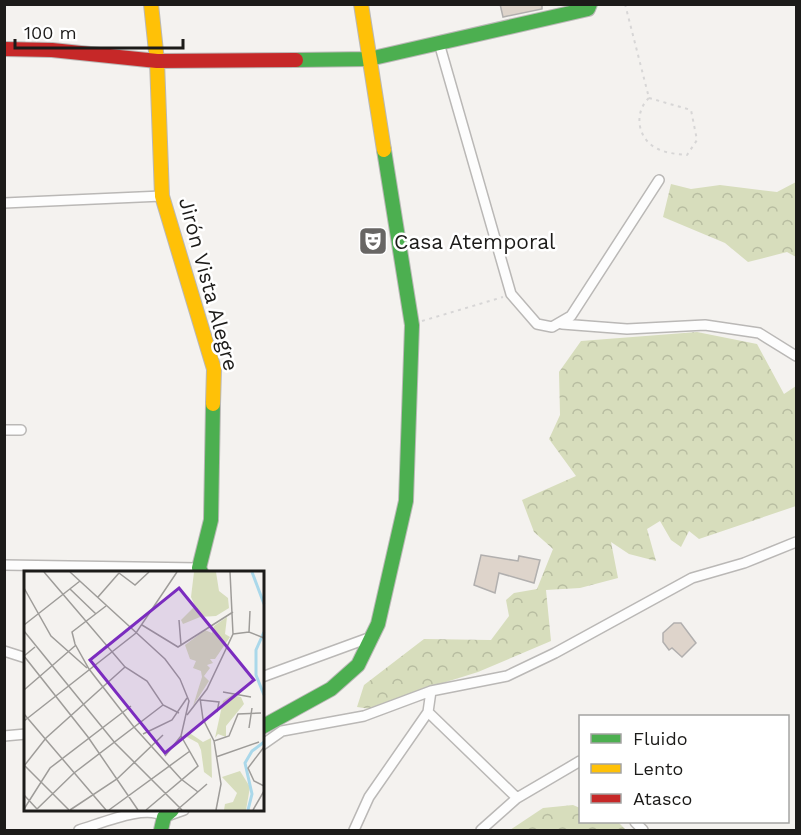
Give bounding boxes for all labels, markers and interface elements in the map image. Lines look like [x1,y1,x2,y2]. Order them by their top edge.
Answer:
scale bar [15,12,183,50]
text: 100 m [24,22,77,43]
street label: Jirón Vista Alegre [174,195,244,373]
theatre icon: Casa Atemporal [357,225,389,257]
place label: Casa Atemporal [394,229,556,254]
inset map [24,571,264,811]
legend [579,715,789,823]
text: Fluido [633,728,687,749]
text: Lento [633,758,683,779]
text: Atasco [633,788,692,809]

